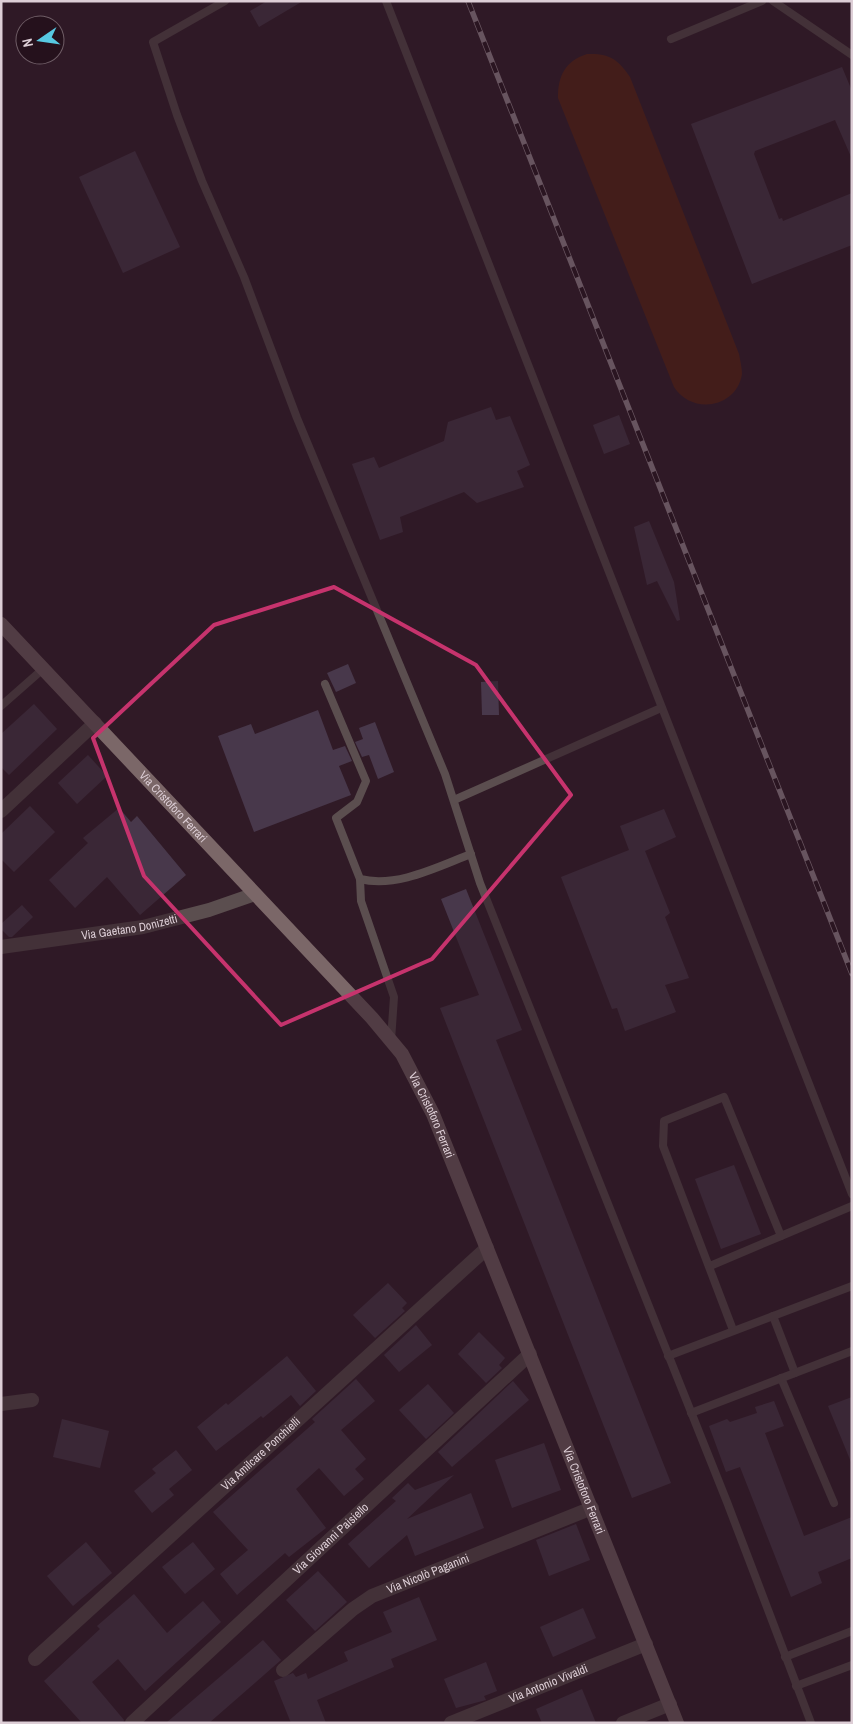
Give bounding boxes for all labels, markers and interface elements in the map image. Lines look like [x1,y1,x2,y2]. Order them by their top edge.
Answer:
north arrow [15,15,65,65]
text: N [18,37,37,49]
street label: Via Cristoforo Ferrari [136,768,211,846]
street label: Via Gaetano Donizetti [80,910,179,944]
street label: Via Cristoforo Ferrari [405,1070,458,1160]
street label: Via Amilcare Ponchielli [218,1414,304,1494]
street label: Via Cristoforo Ferrari [559,1444,608,1536]
street label: Via Giovanni Paisiello [289,1500,372,1578]
street label: Via Nicolò Paganini [384,1550,471,1597]
street label: Via Antonio Vivaldi [507,1660,590,1707]

